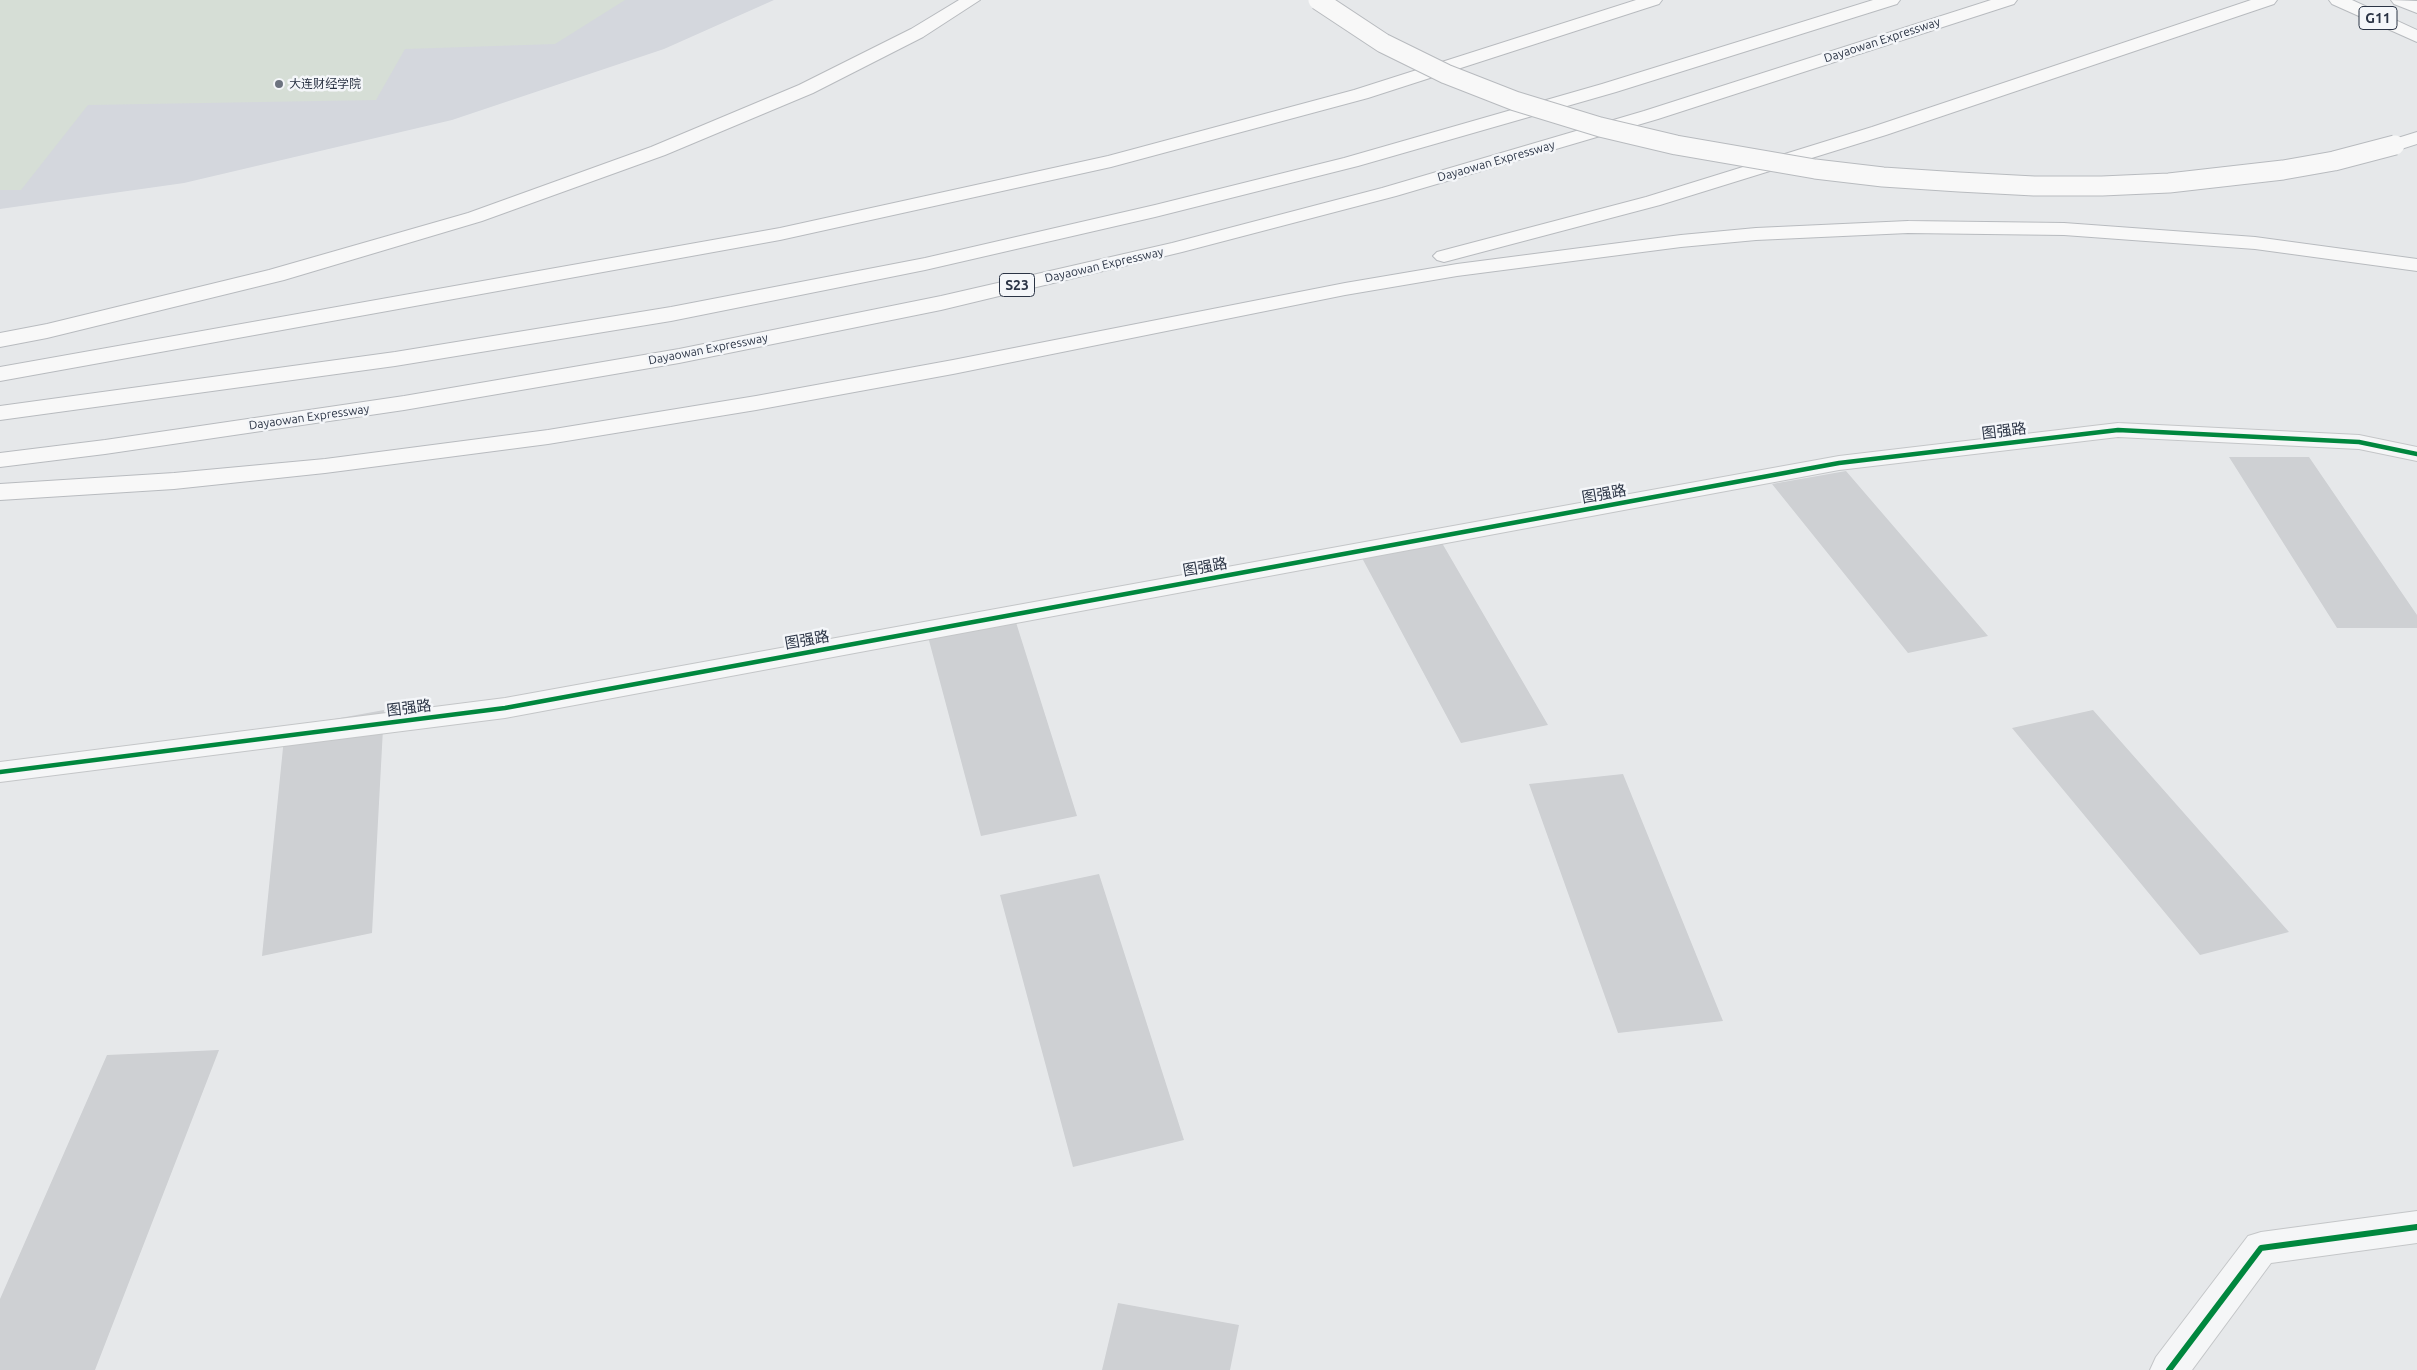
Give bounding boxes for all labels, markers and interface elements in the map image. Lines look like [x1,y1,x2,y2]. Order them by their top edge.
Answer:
road number: G11 [2359,7,2397,30]
street label: Dayaowan Expressway [1822,14,1942,66]
place label: 大连财经学院 [289,77,361,91]
marker: 大连财经学院 [273,78,285,90]
street label: Dayaowan Expressway [1436,137,1556,185]
street label: Dayaowan Expressway [1043,244,1165,286]
road number: S23 [1000,274,1034,296]
street label: Dayaowan Expressway [647,330,769,368]
street label: Dayaowan Expressway [248,401,370,433]
street label: 图强路 [1981,419,2027,443]
street label: 图强路 [1580,481,1628,507]
street label: 图强路 [1181,554,1229,580]
street label: 图强路 [783,627,831,653]
street label: 图强路 [386,696,432,720]

